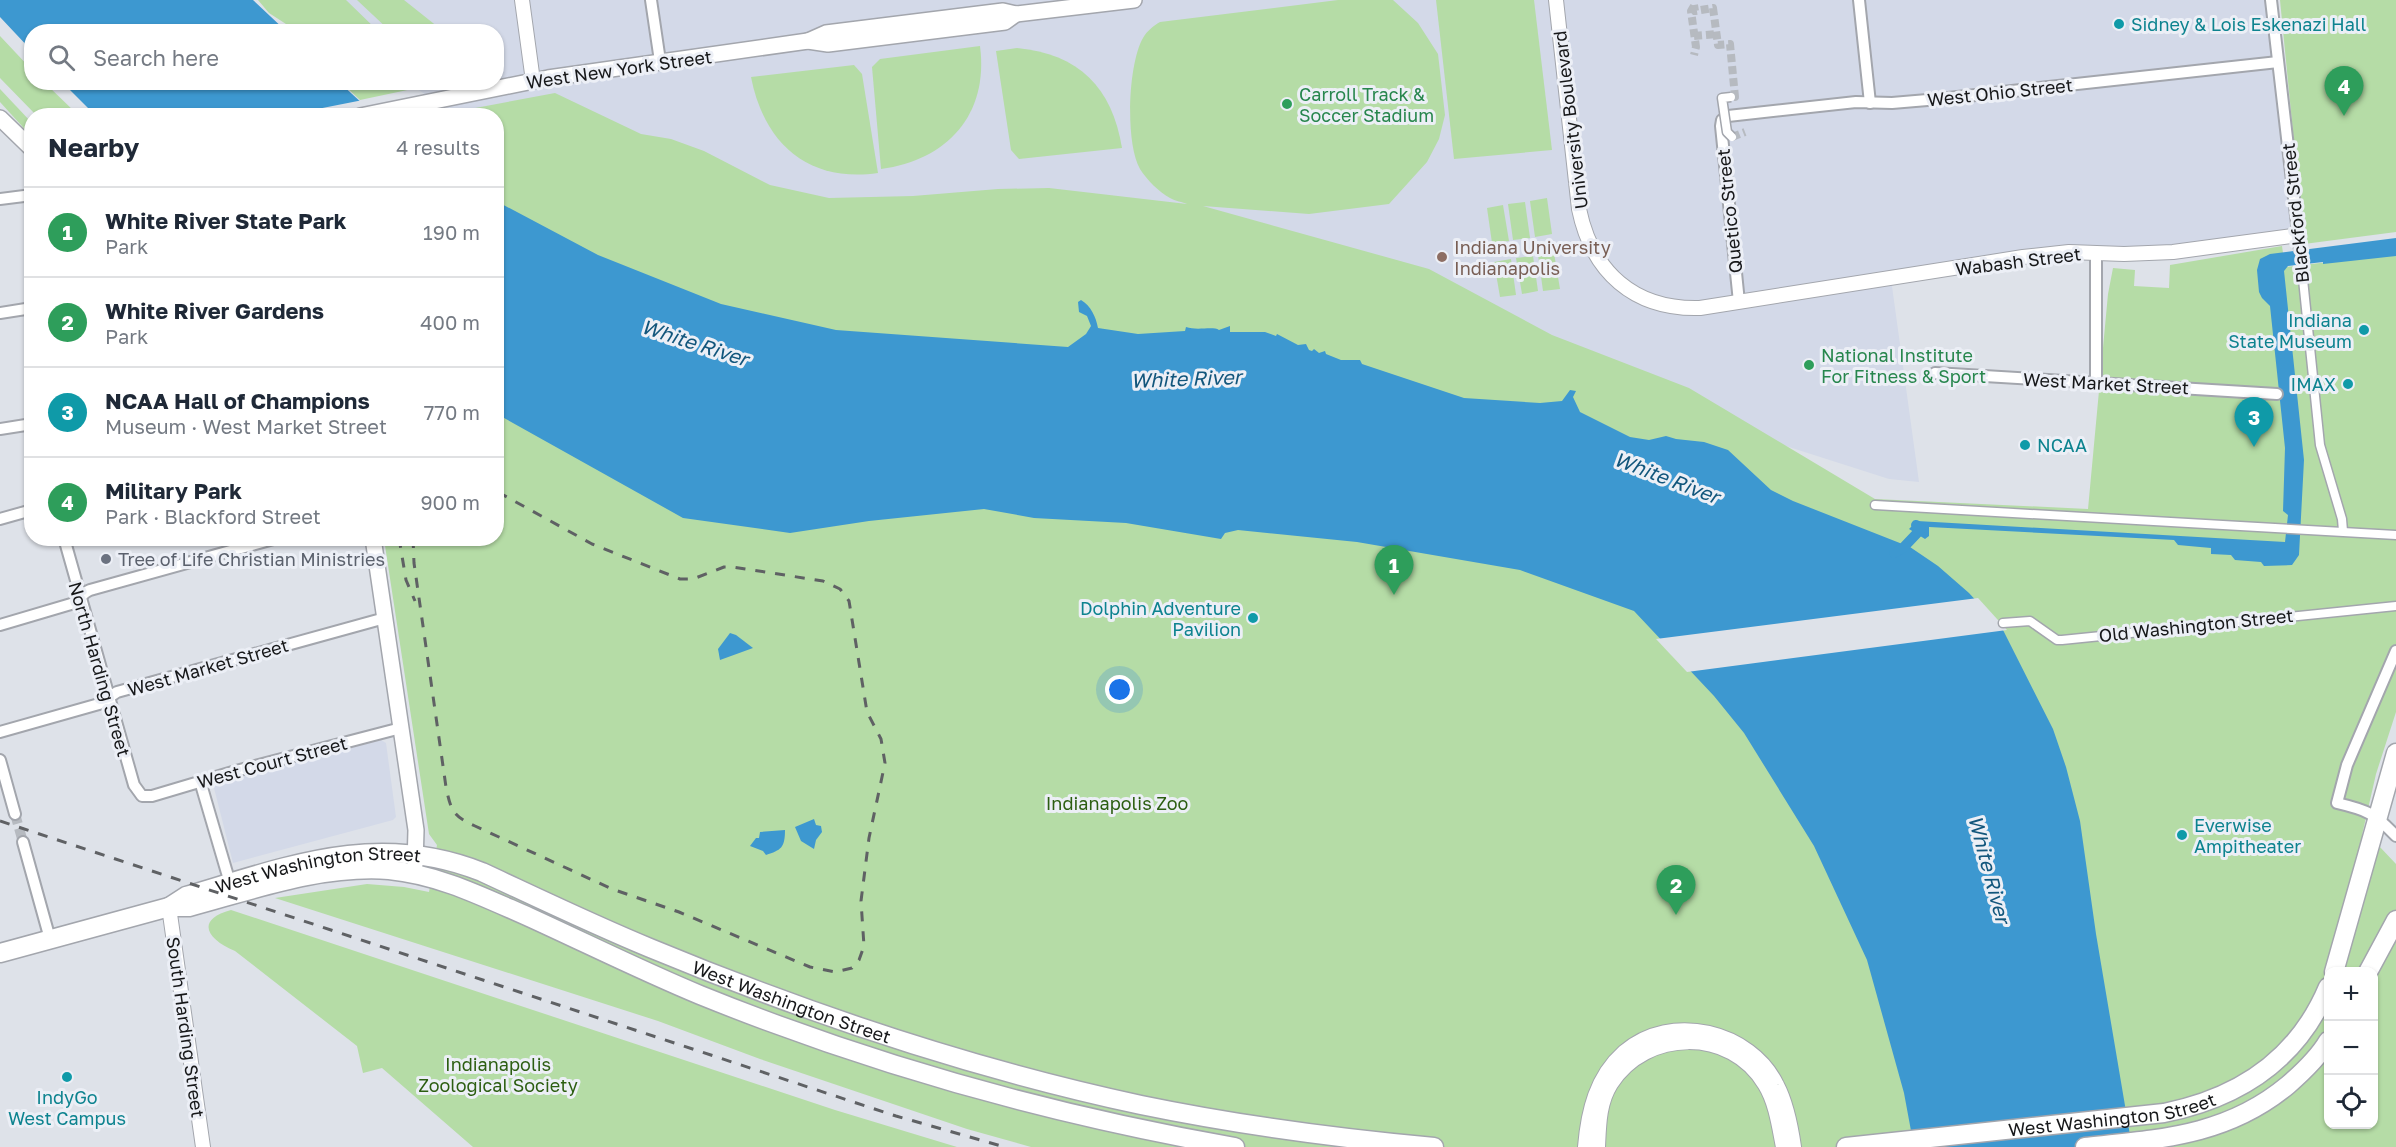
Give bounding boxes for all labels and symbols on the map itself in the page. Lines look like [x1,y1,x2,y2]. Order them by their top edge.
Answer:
place label: Sidney & Lois Eskenazi Hall [2131,13,2367,35]
marker: Sidney & Lois Eskenazi Hall [2112,17,2126,31]
street label: University Boulevard [1548,29,1592,211]
street label: West New York Street [525,45,713,93]
pin: 4 [2324,66,2364,116]
street label: West Ohio Street [1926,73,2074,111]
place label: Carroll Track & Soccer Stadium [1299,83,1434,126]
marker: Carroll Track & Soccer Stadium [1280,97,1294,111]
street label: Blackford Street [2277,142,2313,284]
street label: Quetico Street [1712,148,1746,274]
place label: Indiana University Indianapolis [1454,236,1611,279]
street label: Wabash Street [1954,242,2082,280]
marker: Indiana University Indianapolis [1435,250,1449,264]
place label: Indiana State Museum [2228,309,2352,352]
water label: White River [639,313,754,371]
marker: Indiana State Museum [2357,323,2371,337]
place label: National Institute For Fitness & Sport [1821,344,1986,387]
marker: National Institute For Fitness & Sport [1802,358,1816,372]
water label: White River [1130,364,1245,392]
street label: West Market Street [2022,368,2190,398]
place label: IMAX [2291,373,2336,395]
marker: IMAX [2341,377,2355,391]
pin: 3 [2234,398,2274,447]
place label: NCAA [2037,434,2087,456]
marker: NCAA [2018,438,2032,452]
water label: White River [1611,446,1726,509]
pin: 1 [1374,546,1414,595]
place label: Tree of Life Christian Ministries [118,548,385,570]
marker: Tree of Life Christian Ministries [99,552,113,566]
street label: North Harding Street [64,579,136,759]
place label: Dolphin Adventure Pavilion [1080,597,1241,640]
street label: Old Washington Street [2098,604,2294,646]
marker: Dolphin Adventure Pavilion [1246,611,1260,625]
street label: West Market Street [125,634,291,700]
your location [1105,675,1134,704]
street label: West Court Street [195,731,349,793]
park label: Indianapolis Zoo [1046,792,1188,814]
water label: White River [1964,812,2017,929]
place label: Everwise Ampitheater [2194,814,2301,857]
marker: Everwise Ampitheater [2175,828,2189,842]
street label: West Washington Street [212,842,422,898]
pin: 2 [1656,866,1696,915]
street label: South Harding Street [162,935,210,1119]
street label: West Washington Street [689,955,894,1048]
park label: Indianapolis Zoological Society [418,1053,578,1096]
marker: IndyGo West Campus [60,1070,74,1084]
place label: IndyGo West Campus [8,1086,126,1129]
street label: West Washington Street [2007,1088,2219,1141]

